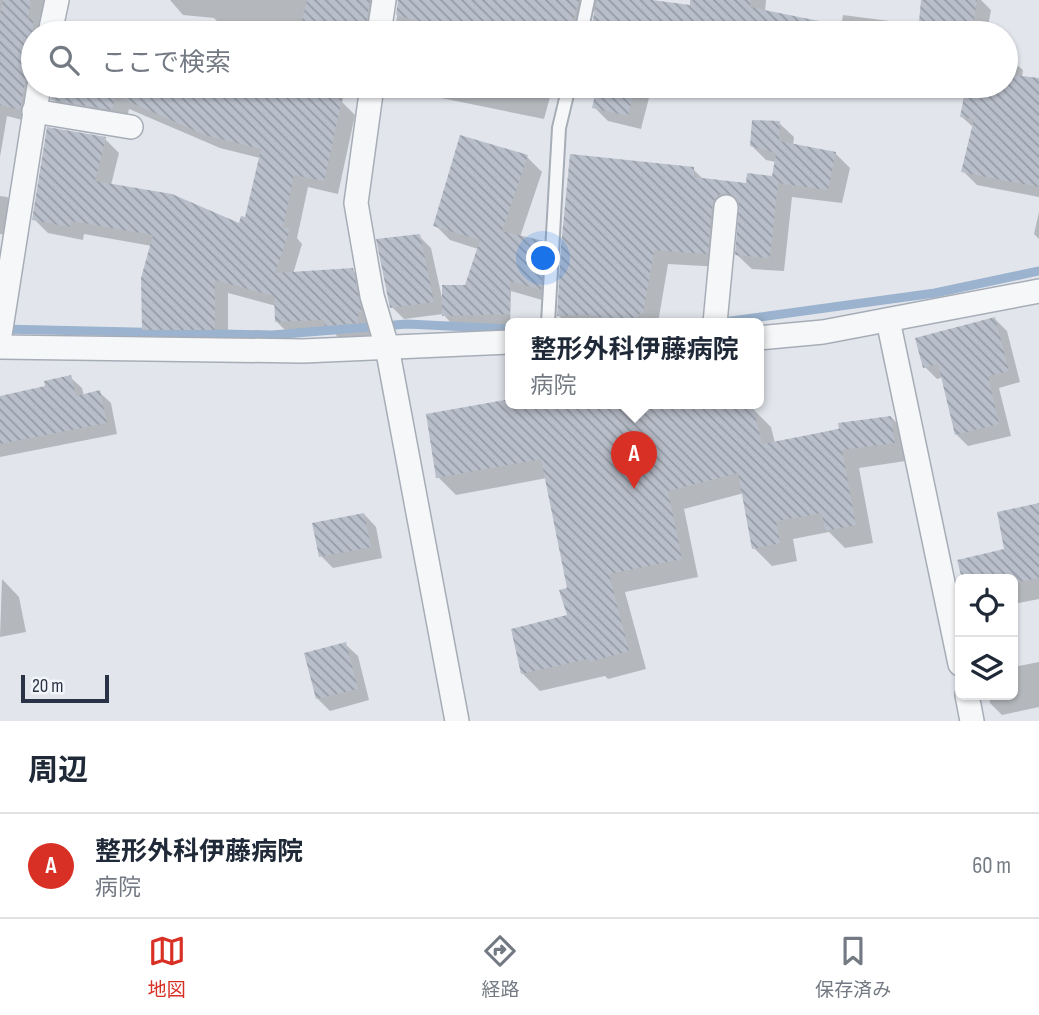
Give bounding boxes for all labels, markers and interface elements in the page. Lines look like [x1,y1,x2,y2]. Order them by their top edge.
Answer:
search box [21,21,1018,98]
icon: search [45,41,83,79]
text: ここで検索 [101,48,231,79]
your location [526,241,560,275]
popup [505,318,764,409]
text: 整形外科伊藤病院 [530,335,739,366]
text: 病院 [530,372,576,400]
pin: A [611,431,657,489]
map controls [955,574,1018,700]
button: locate [955,574,1018,637]
button: layers [955,637,1018,700]
scale bar [21,672,108,704]
text: 20 m [32,675,64,698]
text: 周辺 [28,753,88,789]
text: 整形外科伊藤病院 [95,837,303,868]
text: A [46,852,56,880]
text: 60 m [972,852,1011,880]
text: 病院 [95,874,141,902]
tab: 地図 [148,932,186,1002]
tab: 経路 [481,932,519,1002]
tab: 保存済み [815,932,891,1002]

